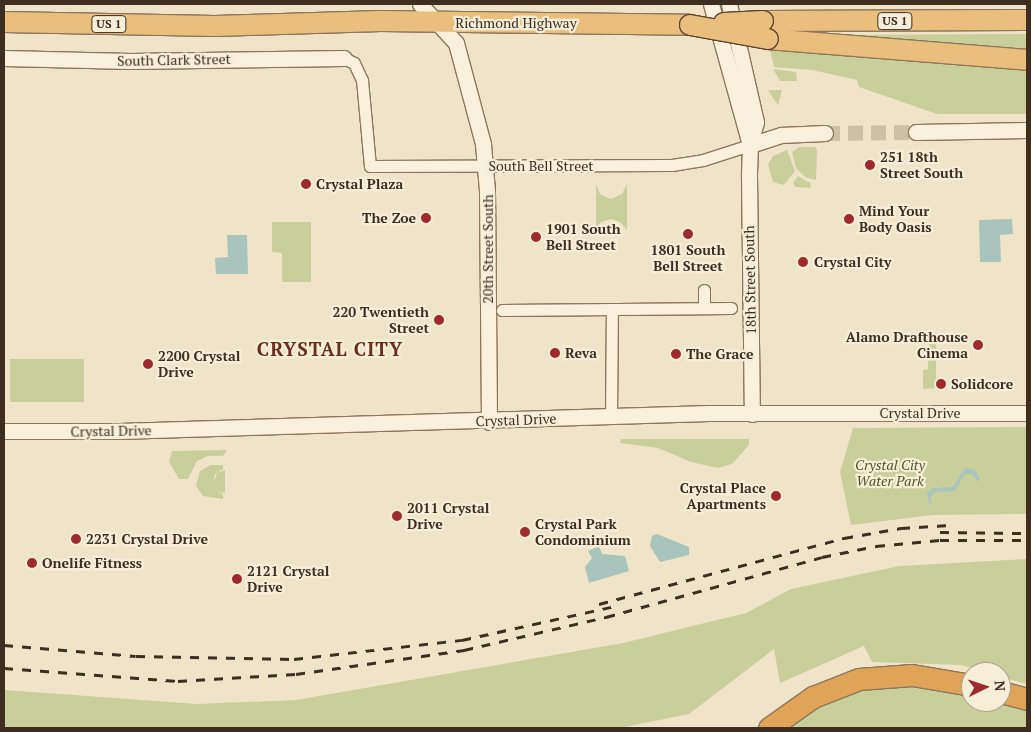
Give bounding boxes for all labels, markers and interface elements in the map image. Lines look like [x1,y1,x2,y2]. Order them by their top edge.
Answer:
road number: US 1 [876,12,914,30]
road number: US 1 [90,14,128,34]
street label: Richmond Highway [455,15,577,31]
street label: South Clark Street [117,51,231,69]
place label: 251 18th Street South [880,149,963,182]
street label: South Bell Street [489,158,593,174]
marker: 251 18th Street South [864,159,876,171]
place label: Crystal Plaza [316,176,403,192]
marker: Crystal Plaza [300,178,312,190]
street label: 20th Street South [480,194,496,304]
place label: Mind Your Body Oasis [859,203,932,236]
place label: The Zoe [362,210,416,226]
marker: The Zoe [420,212,432,224]
marker: Mind Your Body Oasis [843,213,855,225]
place label: 1901 South Bell Street [546,221,621,253]
street label: 18th Street South [741,225,759,335]
marker: 1801 South Bell Street [682,228,694,240]
marker: 1901 South Bell Street [530,231,542,243]
place label: 1801 South Bell Street [651,242,725,274]
place label: Crystal City [814,254,891,270]
marker: Crystal City [796,255,810,269]
place label: 220 Twentieth Street [333,304,429,336]
marker: 220 Twentieth Street [433,314,445,326]
place label: Alamo Drafthouse Cinema [846,329,968,362]
district label: CRYSTAL CITY [255,338,405,360]
marker: Alamo Drafthouse Cinema [972,339,984,351]
place label: Reva [565,345,597,361]
place label: The Grace [686,346,753,362]
marker: Reva [549,347,561,359]
place label: 2200 Crystal Drive [158,348,240,381]
marker: The Grace [670,348,682,360]
marker: 2200 Crystal Drive [142,358,154,370]
place label: Solidcore [951,376,1013,392]
marker: Solidcore [935,378,947,390]
street label: Crystal Drive [879,405,961,421]
street label: Crystal Drive [475,410,557,430]
street label: Crystal Drive [70,422,152,440]
park label: Crystal City Water Park [855,457,925,490]
place label: Crystal Place Apartments [680,480,766,512]
marker: Crystal Place Apartments [770,490,782,502]
place label: 2011 Crystal Drive [407,500,489,532]
marker: 2011 Crystal Drive [391,510,403,522]
place label: Crystal Park Condominium [535,516,631,548]
marker: Crystal Park Condominium [519,526,531,538]
place label: 2231 Crystal Drive [86,531,208,547]
marker: 2231 Crystal Drive [70,533,82,545]
place label: Onelife Fitness [42,555,142,571]
marker: Onelife Fitness [26,557,38,569]
place label: 2121 Crystal Drive [247,563,329,596]
marker: 2121 Crystal Drive [231,573,243,585]
north arrow [961,662,1011,712]
text: N [991,680,1010,692]

